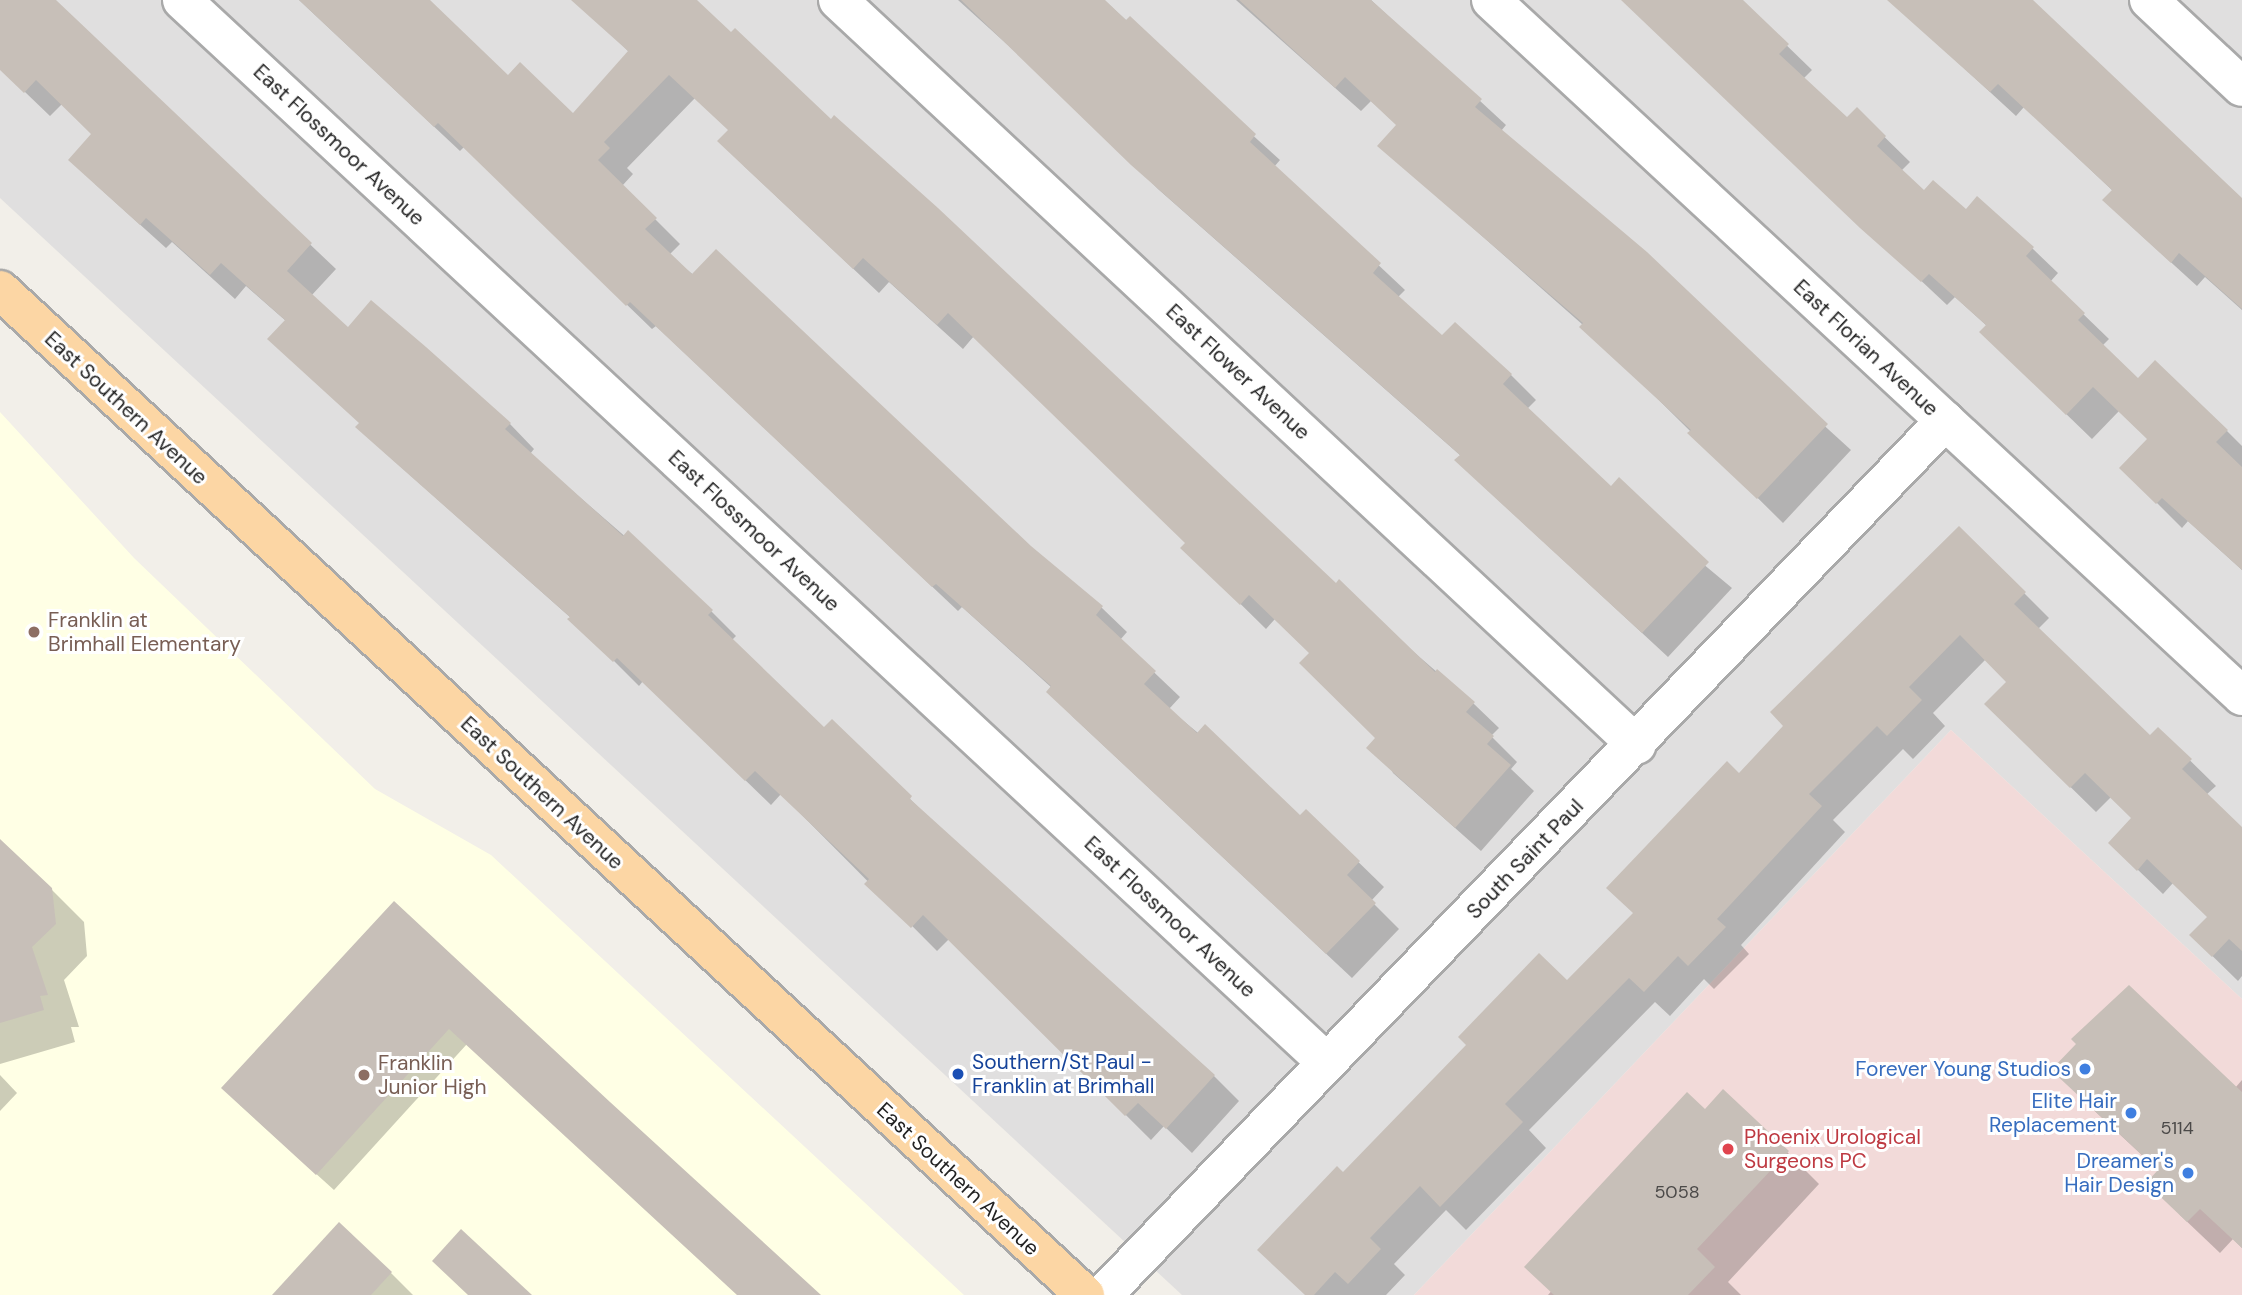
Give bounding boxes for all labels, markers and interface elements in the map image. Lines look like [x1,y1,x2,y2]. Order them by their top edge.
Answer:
street label: East Flossmoor Avenue [248,59,430,231]
street label: East Florian Avenue [1788,274,1944,422]
street label: East Flower Avenue [1161,299,1315,445]
street label: East Southern Avenue [40,326,212,490]
street label: East Flossmoor Avenue [663,445,845,617]
place label: Franklin at Brimhall Elementary [48,607,241,657]
marker: Franklin at Brimhall Elementary [26,624,42,640]
street label: East Southern Avenue [456,711,628,875]
street label: South Saint Paul [1461,794,1589,924]
street label: East Flossmoor Avenue [1079,831,1261,1003]
place label: Southern/St Paul - Franklin at Brimhall [972,1049,1154,1099]
place label: Franklin Junior High [378,1050,487,1100]
place label: Forever Young Studios [1855,1056,2071,1082]
marker: Forever Young Studios [2077,1061,2093,1077]
marker: Southern/St Paul - Franklin at Brimhall [950,1066,966,1082]
marker: Franklin Junior High [356,1067,372,1083]
place label: Elite Hair Replacement [1989,1088,2117,1138]
street label: East Southern Avenue [872,1097,1044,1261]
marker: Elite Hair Replacement [2123,1105,2139,1121]
house number: 5114 [2160,1117,2194,1139]
place label: Phoenix Urological Surgeons PC [1744,1124,1921,1174]
marker: Phoenix Urological Surgeons PC [1718,1139,1738,1159]
place label: Dreamer's Hair Design [2064,1148,2174,1198]
marker: Dreamer's Hair Design [2180,1165,2196,1181]
house number: 5058 [1654,1181,1700,1203]

